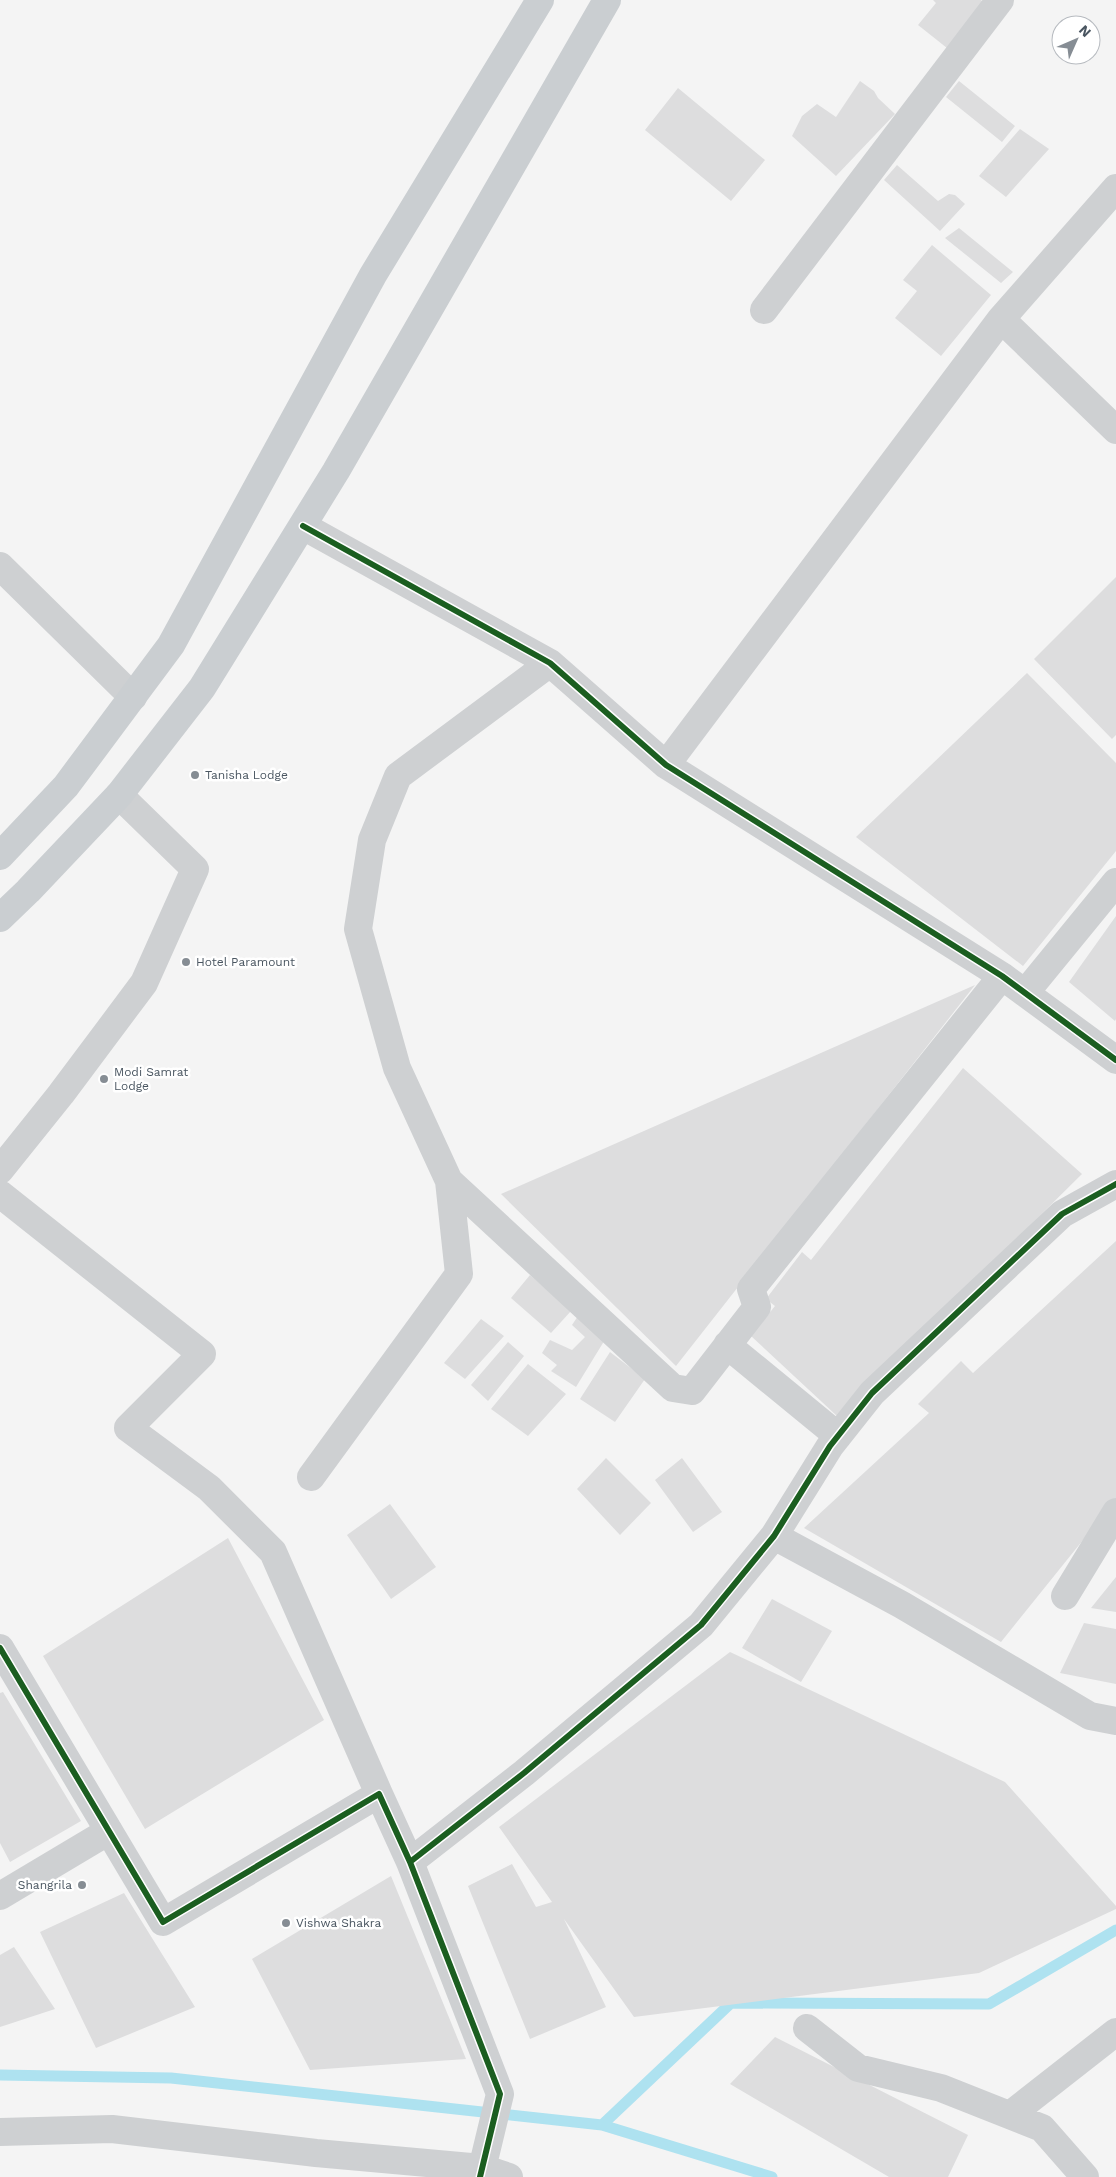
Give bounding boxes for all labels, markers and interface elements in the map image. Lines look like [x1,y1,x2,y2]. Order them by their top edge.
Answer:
north arrow [1051,15,1101,65]
text: N [1076,21,1095,40]
place label: Tanisha Lodge [205,768,288,782]
marker: Tanisha Lodge [189,769,201,781]
place label: Hotel Paramount [196,955,295,969]
marker: Hotel Paramount [180,956,192,968]
place label: Modi Samrat Lodge [114,1065,188,1093]
marker: Modi Samrat Lodge [98,1073,110,1085]
place label: Shangrila [18,1878,72,1892]
marker: Shangrila [76,1879,88,1891]
place label: Vishwa Shakra [296,1916,382,1930]
marker: Vishwa Shakra [280,1917,292,1929]

